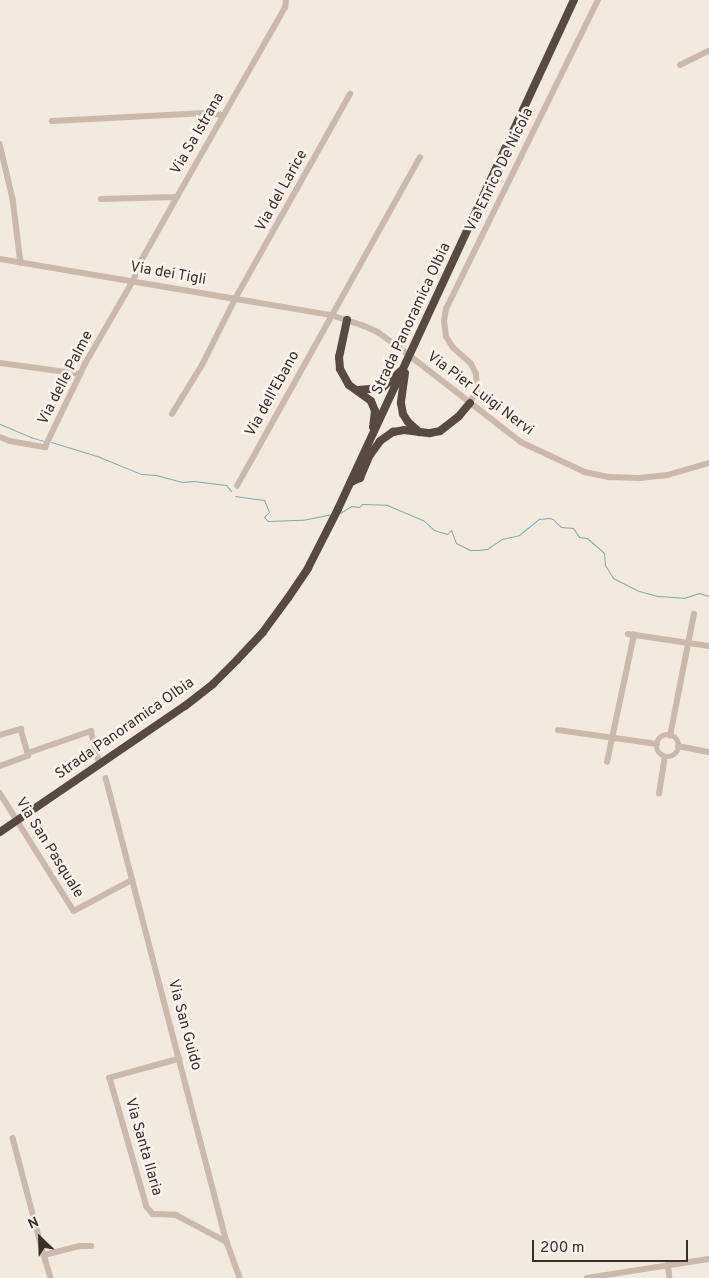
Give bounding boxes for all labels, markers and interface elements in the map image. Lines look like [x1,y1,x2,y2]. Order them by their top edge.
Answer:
street label: Via Sa Istrana [167,90,229,178]
street label: Via Enrico De Nicola [462,105,538,235]
street label: Via del Larice [252,147,312,235]
street label: Strada Panoramica Olbia [369,240,455,398]
street label: Via dei Tigli [128,258,208,290]
street label: Via delle Palme [35,328,97,428]
street label: Via dell'Ebano [242,348,304,440]
street label: Via Pier Luigi Nervi [423,348,537,440]
street label: Strada Panoramica Olbia [52,674,198,784]
street label: Via San Pasquale [11,795,87,901]
street label: Via San Guido [163,978,205,1072]
street label: Via Santa Ilaria [120,1096,166,1198]
north arrow [15,1213,65,1263]
text: N [26,1214,42,1234]
scale bar [534,1230,690,1262]
text: 200 m [540,1239,585,1258]

